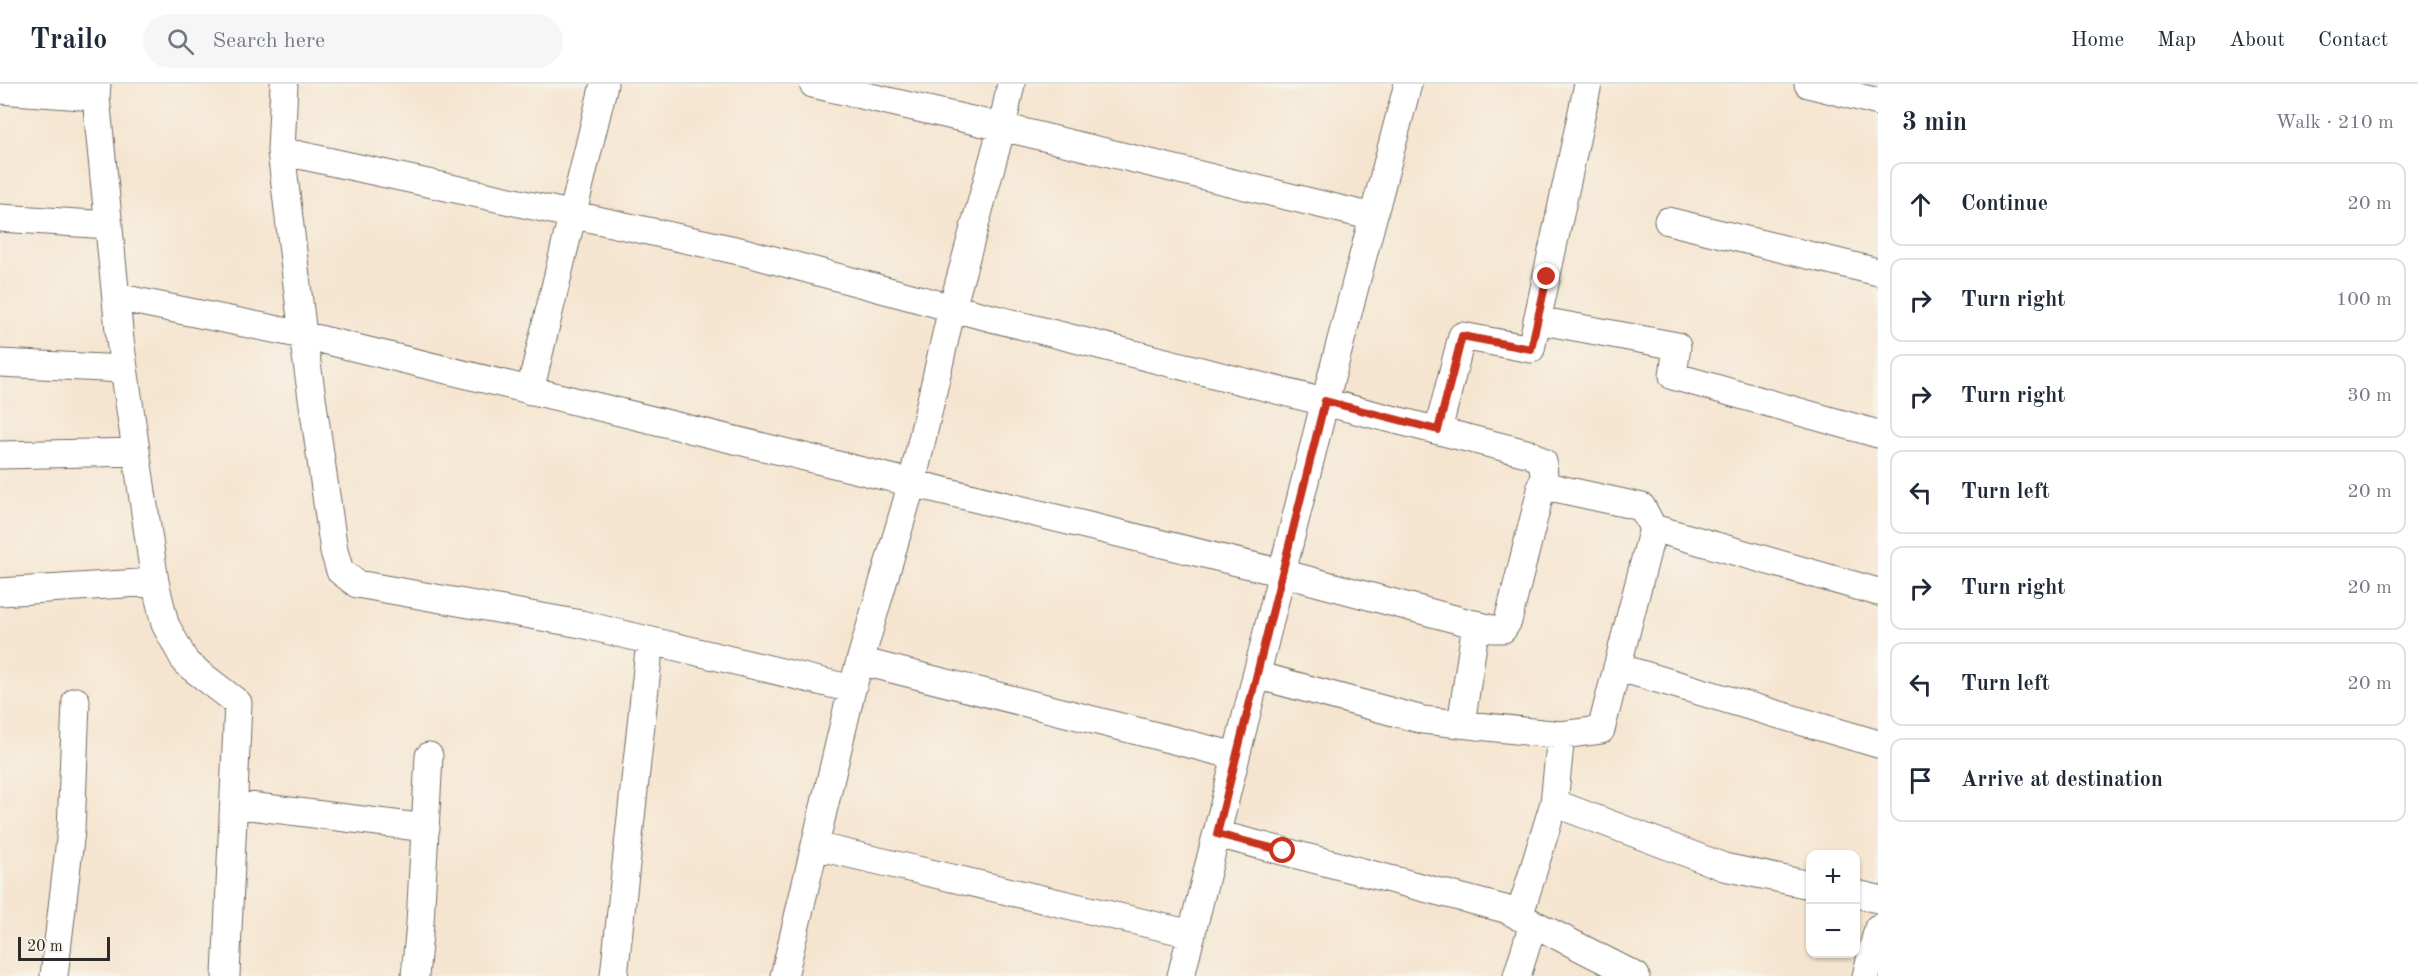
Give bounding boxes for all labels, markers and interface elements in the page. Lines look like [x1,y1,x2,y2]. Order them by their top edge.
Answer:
search box [143,14,563,68]
icon: search [164,25,197,58]
text: Trailo [30,27,107,55]
text: Search here [212,30,325,52]
text: Home [2071,30,2124,51]
text: Map [2157,30,2196,51]
text: About [2229,30,2285,51]
text: Contact [2318,30,2388,51]
text: 3 min [1902,110,1967,136]
text: Walk · 210 m [2275,113,2394,133]
icon: ahead [1904,188,1937,221]
text: Continue [1961,193,2048,215]
text: 20 m [2347,194,2392,214]
route end [1533,263,1559,289]
icon: right [1904,284,1937,317]
text: Turn right [1961,289,2065,311]
text: 100 m [2336,290,2392,310]
icon: right [1904,380,1937,413]
text: Turn right [1961,385,2065,407]
text: 30 m [2347,386,2392,406]
icon: left [1904,476,1937,509]
text: Turn left [1961,481,2050,503]
text: 20 m [2347,482,2392,502]
icon: right [1904,572,1937,605]
text: Turn right [1961,577,2065,599]
text: 20 m [2347,578,2392,598]
icon: left [1904,668,1937,701]
text: Turn left [1961,673,2050,695]
text: 20 m [2347,674,2392,694]
icon: arrive [1904,764,1937,797]
text: Arrive at destination [1961,769,2163,791]
route start [1269,837,1295,863]
map controls [1806,850,1860,958]
button: + [1806,850,1860,904]
button: − [1806,904,1860,958]
scale bar [18,934,110,962]
text: 20 m [27,939,63,955]

